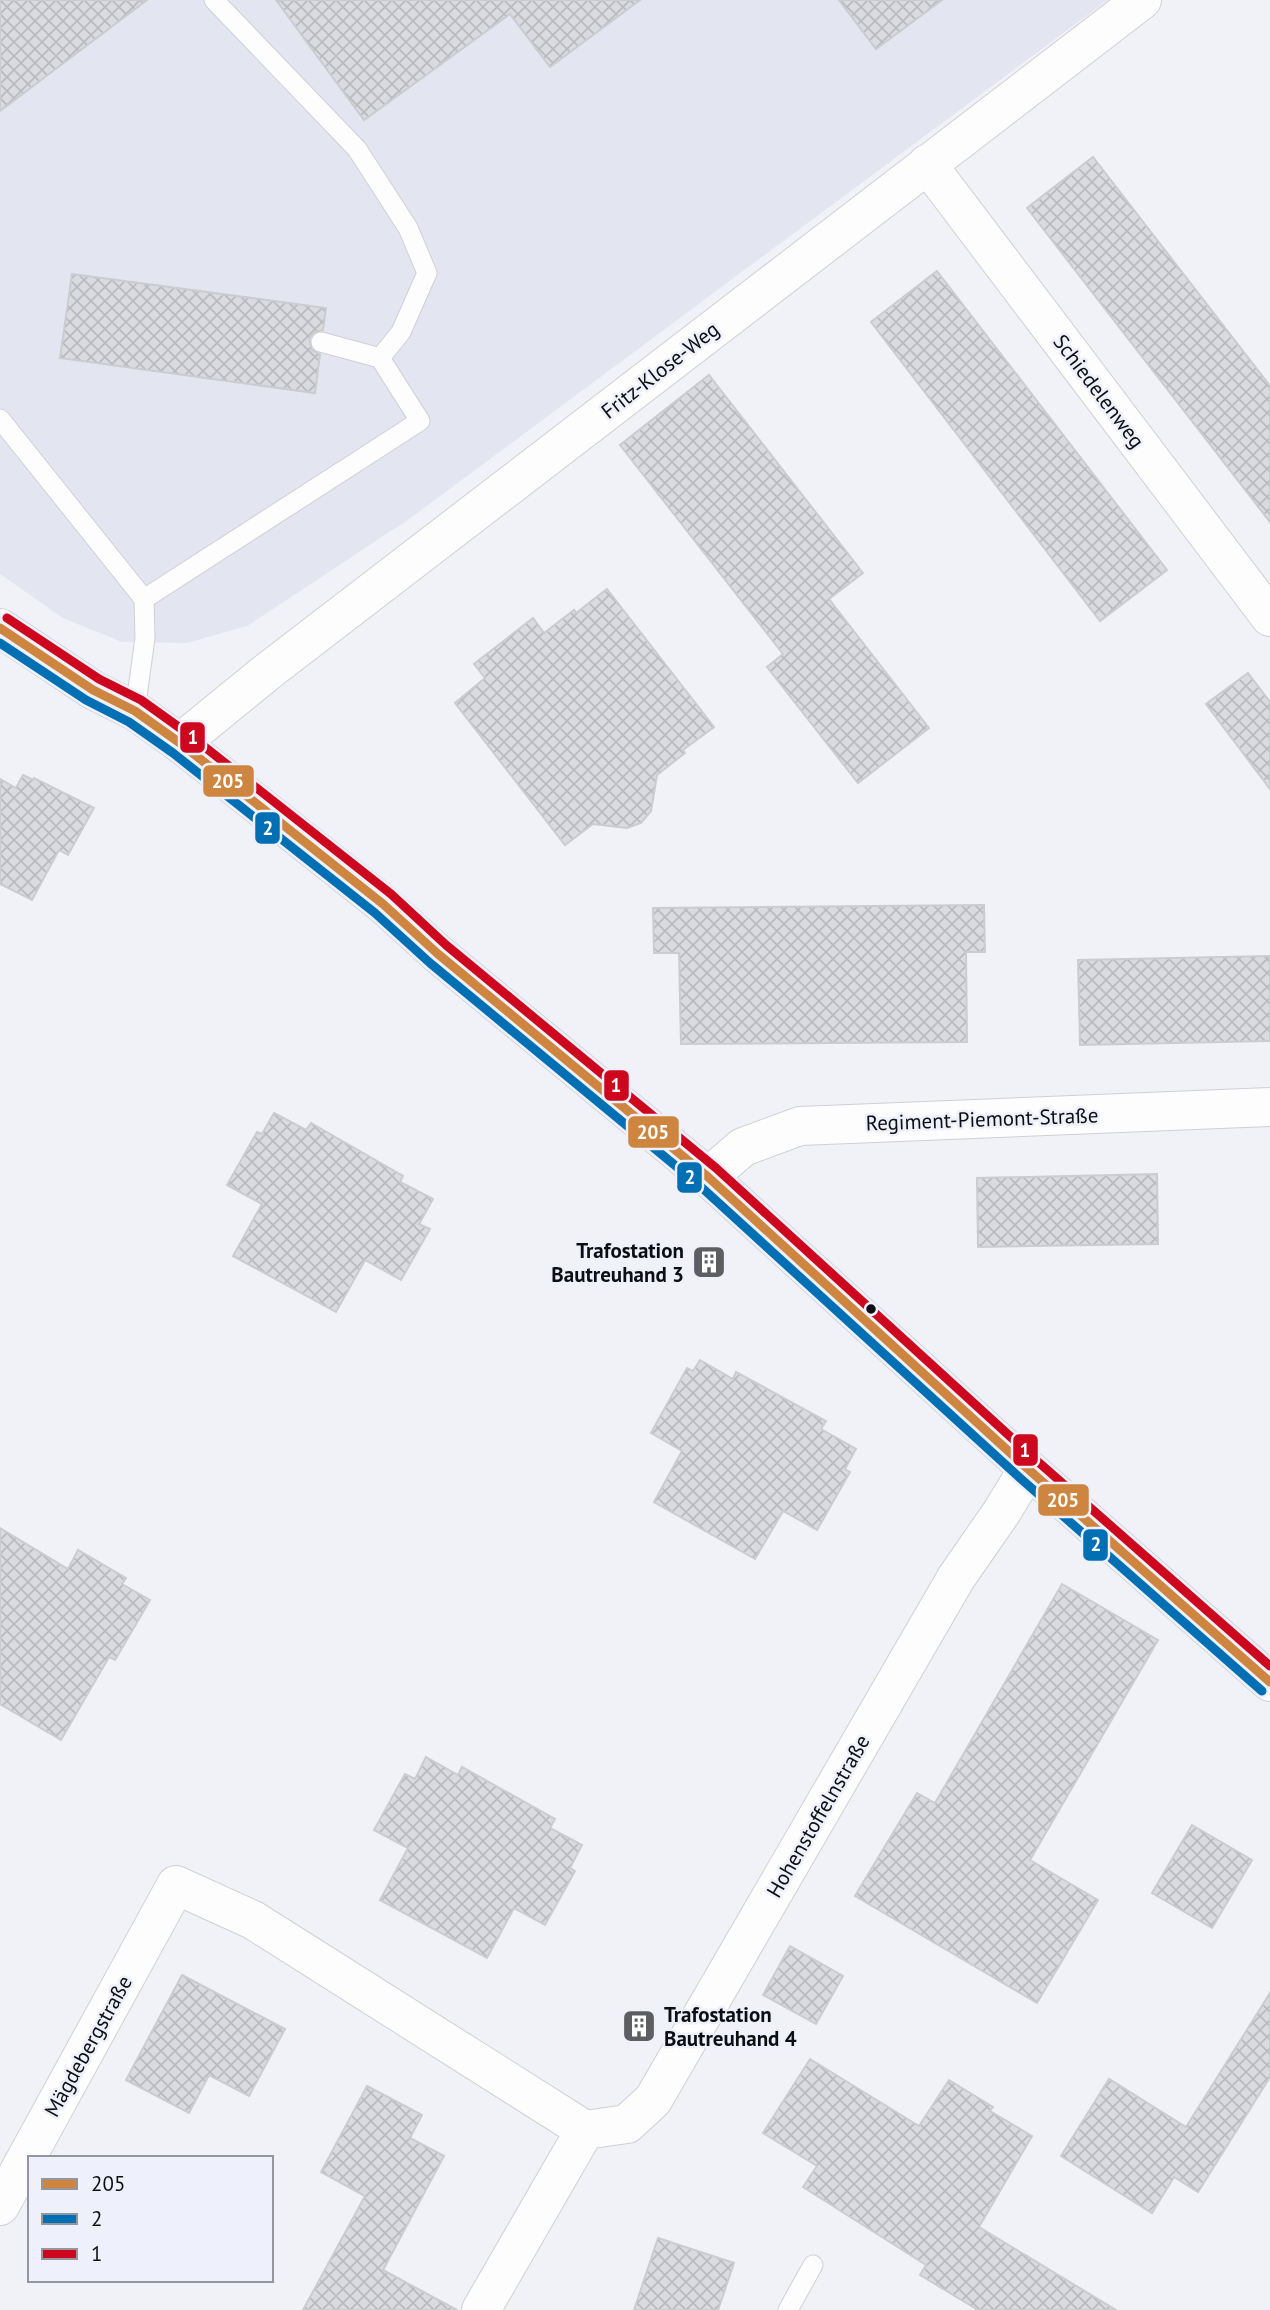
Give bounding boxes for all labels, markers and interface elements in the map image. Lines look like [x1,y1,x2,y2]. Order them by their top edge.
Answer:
street label: Fritz-Klose-Weg [596,316,724,424]
street label: Schiedelenweg [1047,329,1151,453]
line badge: 1 [179,721,206,754]
text: 1 [188,725,198,749]
line badge: 205 [202,764,255,798]
text: 205 [212,769,244,793]
line badge: 2 [254,811,281,845]
text: 2 [263,816,273,840]
line badge: 1 [603,1069,630,1102]
text: 1 [611,1073,621,1097]
street label: Regiment-Piemont-Straße [865,1101,1099,1137]
line badge: 205 [627,1115,680,1149]
text: 205 [637,1120,669,1144]
line badge: 2 [676,1161,703,1194]
text: 2 [685,1165,695,1189]
place label: Trafostation Bautreuhand 3 [551,1237,684,1288]
building icon: Trafostation Bautreuhand 3 [690,1243,728,1281]
unlabelled marker [864,1302,878,1316]
line badge: 1 [1012,1433,1039,1467]
text: 1 [1020,1438,1030,1462]
line badge: 205 [1037,1483,1090,1517]
text: 205 [1047,1488,1079,1512]
line badge: 2 [1082,1528,1109,1562]
text: 2 [1091,1532,1101,1556]
street label: Hohenstoffelnstraße [760,1730,876,1902]
street label: Mägdebergstraße [38,1971,138,2121]
place label: Trafostation Bautreuhand 4 [664,2001,797,2052]
building icon: Trafostation Bautreuhand 4 [620,2007,658,2045]
legend [28,2156,273,2282]
text: 205 [91,2170,125,2197]
text: 2 [91,2205,102,2232]
text: 1 [91,2240,102,2267]

